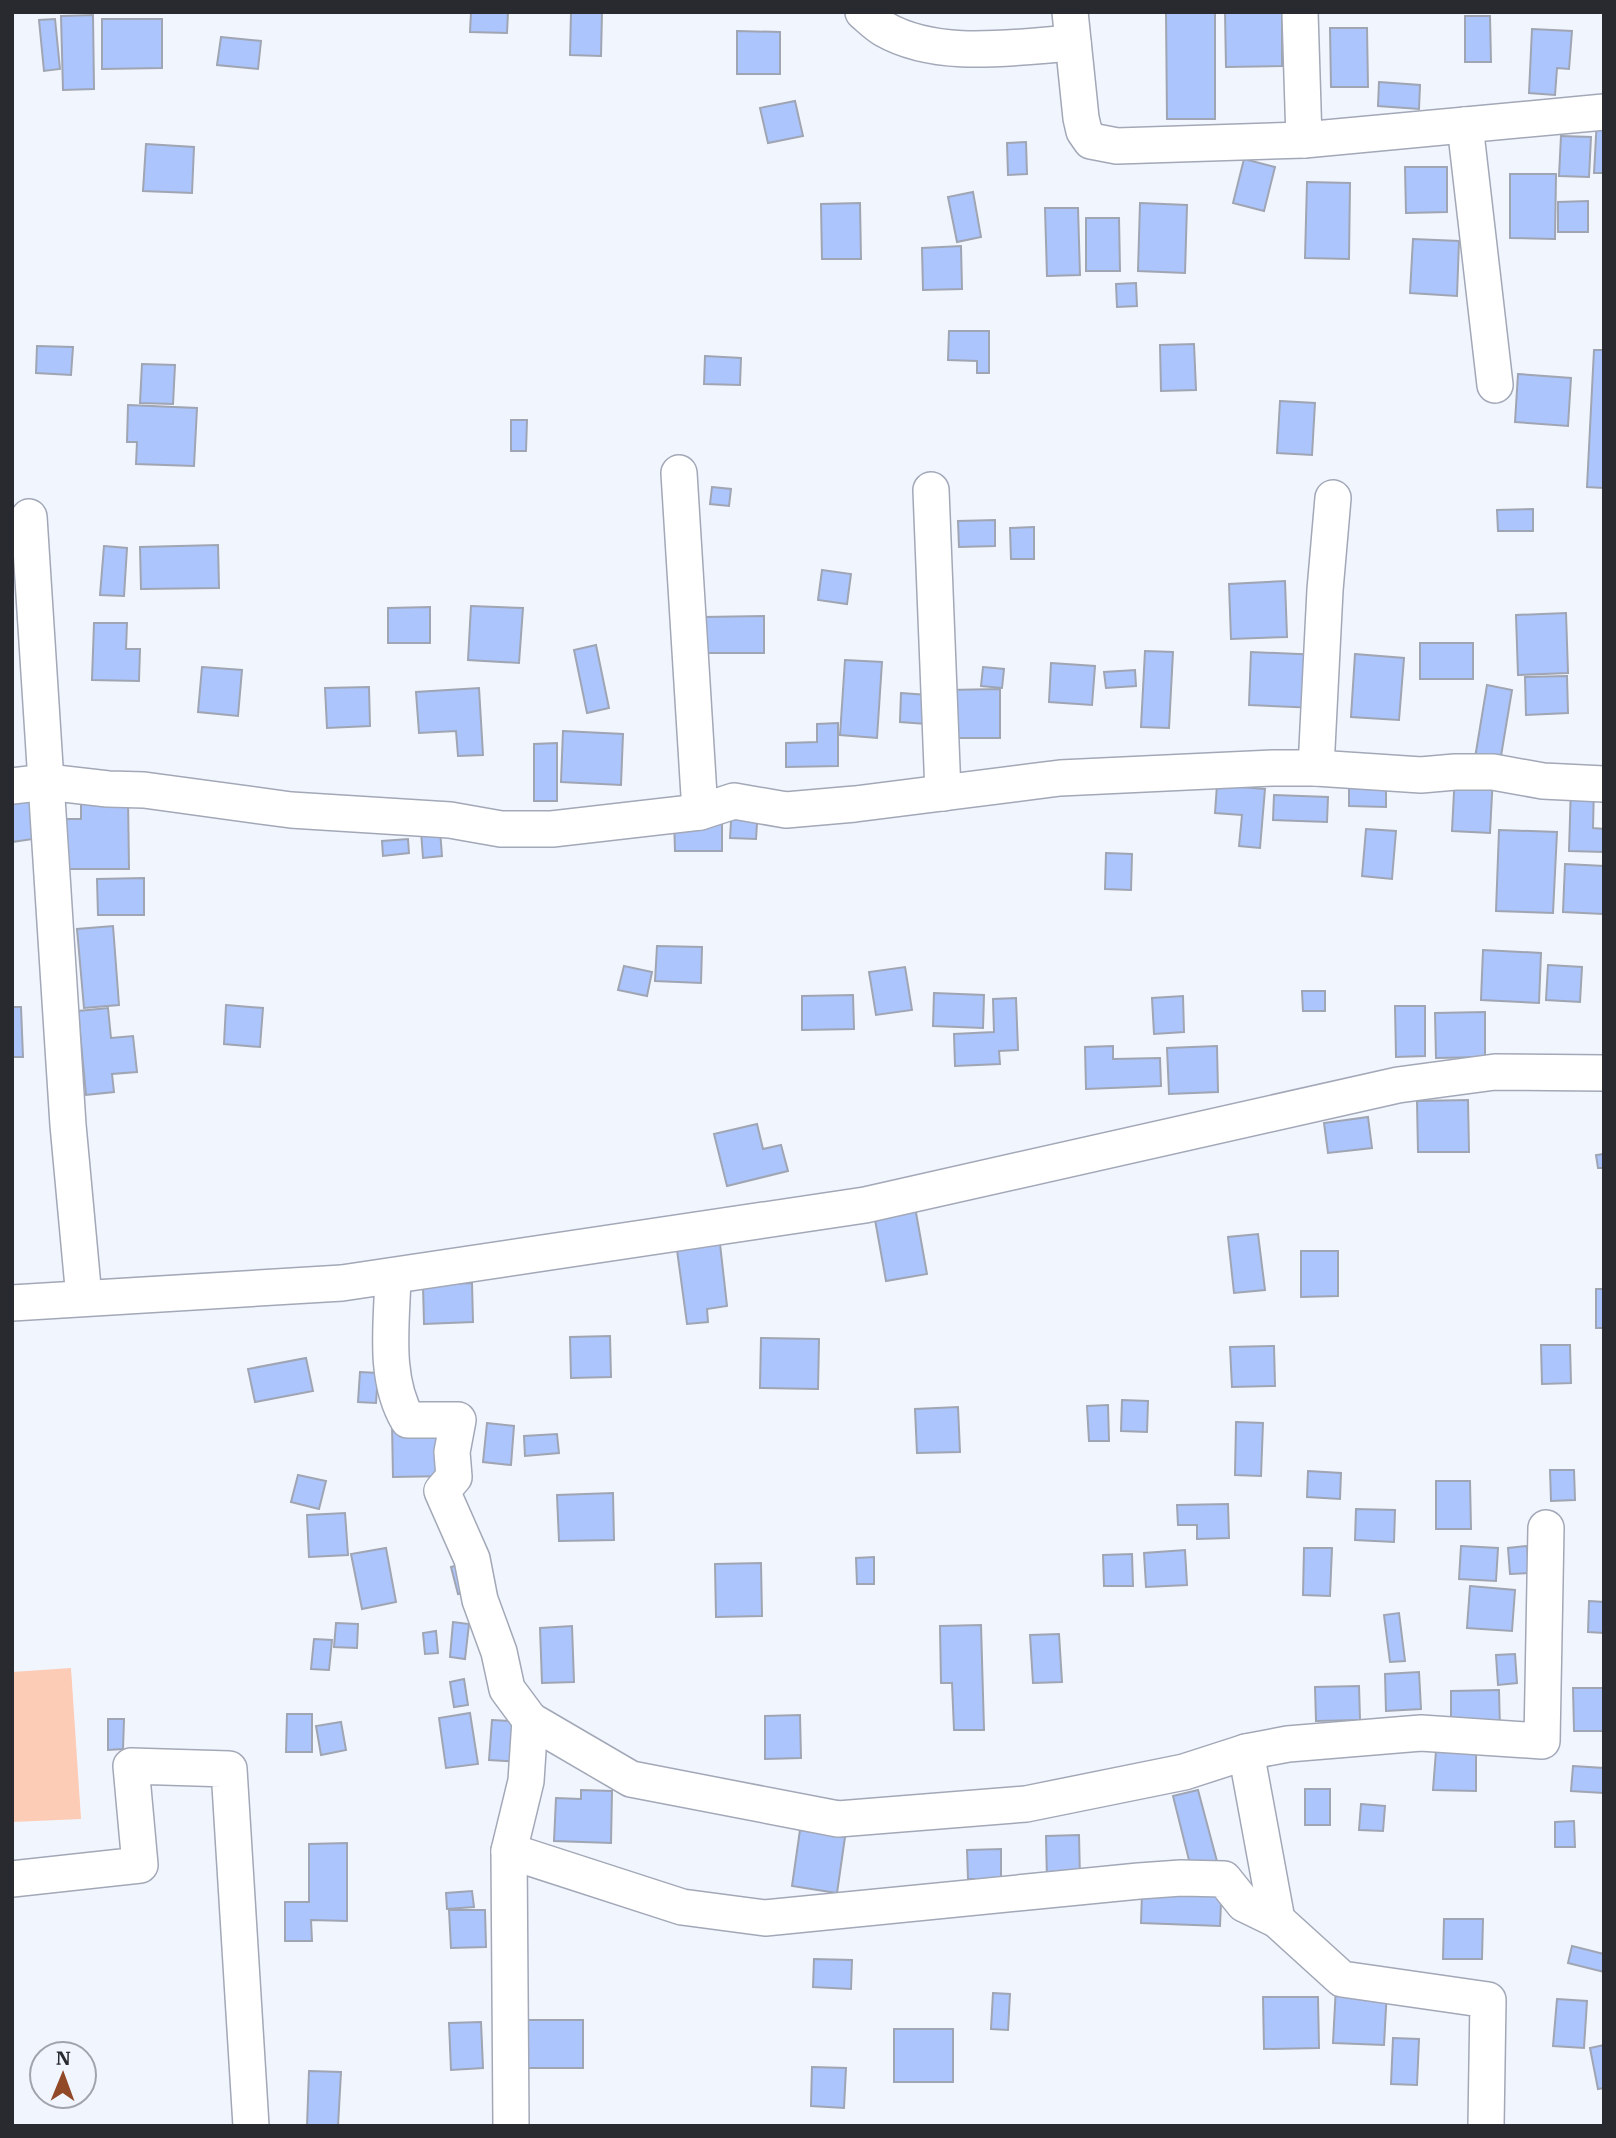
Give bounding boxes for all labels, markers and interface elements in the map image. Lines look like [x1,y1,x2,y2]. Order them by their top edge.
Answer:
north arrow [28,2040,98,2110]
text: N [56,2046,71,2070]

